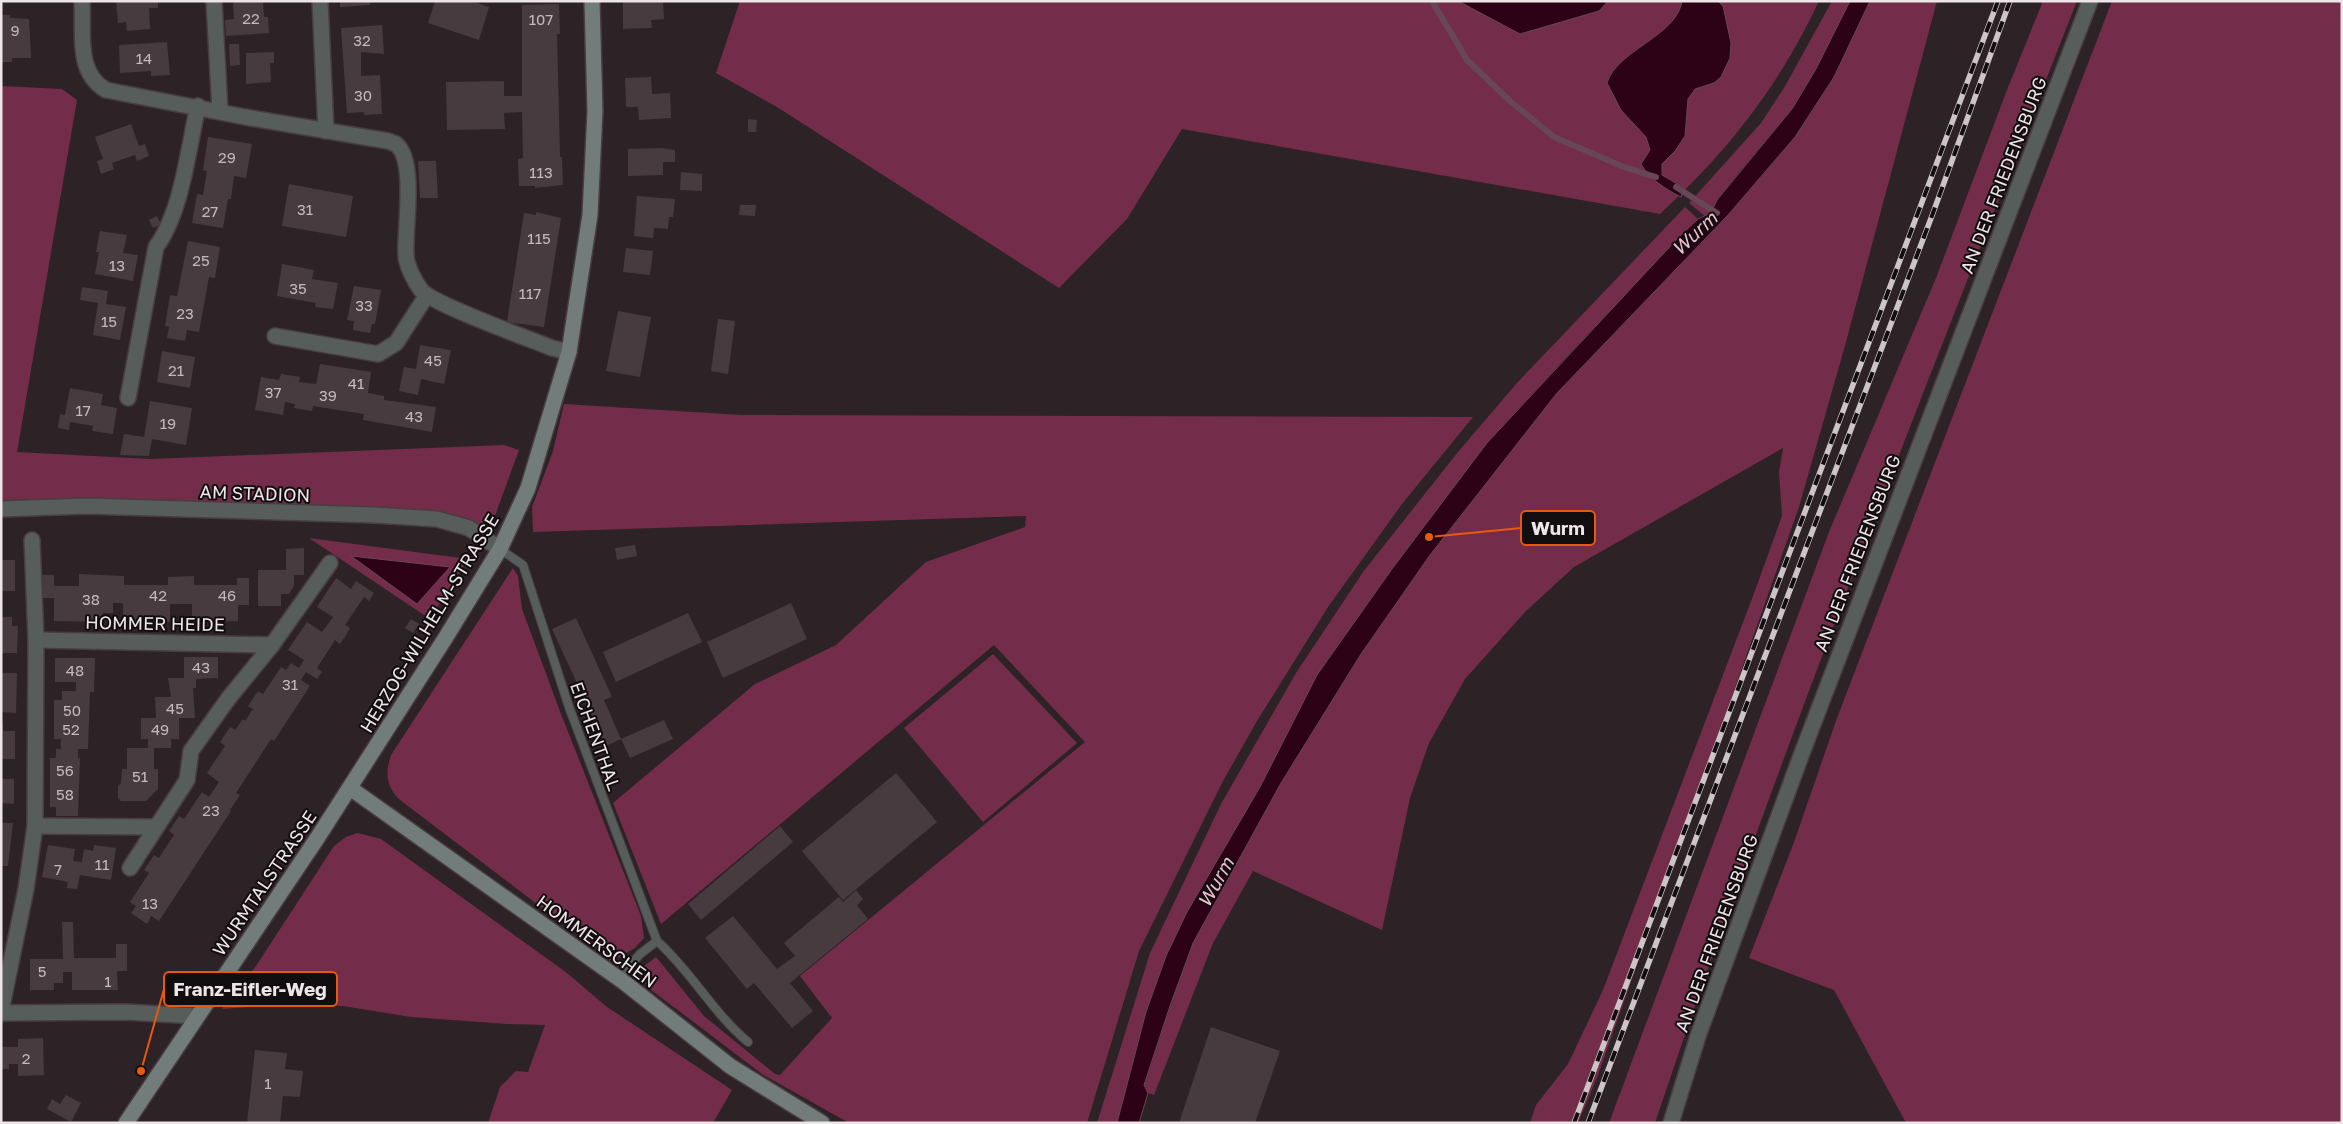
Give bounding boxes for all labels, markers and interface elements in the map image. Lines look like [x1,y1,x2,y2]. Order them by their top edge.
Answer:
house number: 22 [242,9,260,27]
house number: 107 [529,10,553,28]
house number: 9 [10,21,20,39]
house number: 32 [353,31,371,49]
house number: 14 [136,49,152,67]
street label: AN DER FRIEDENSBURG [1955,73,2051,277]
house number: 30 [354,86,372,104]
house number: 29 [218,148,236,166]
house number: 113 [529,163,553,181]
house number: 31 [297,200,313,218]
house number: 27 [202,202,218,220]
water label: Wurm [1667,206,1722,260]
house number: 115 [527,229,551,247]
house number: 25 [192,251,210,269]
house number: 13 [109,256,125,274]
house number: 35 [289,279,307,297]
house number: 117 [519,284,541,302]
house number: 33 [355,296,373,314]
house number: 23 [176,304,194,322]
house number: 15 [101,312,117,330]
house number: 45 [424,351,442,369]
house number: 21 [168,361,184,379]
house number: 41 [348,374,364,392]
house number: 37 [265,383,281,401]
house number: 39 [319,386,337,404]
house number: 17 [75,401,91,419]
house number: 43 [405,407,423,425]
house number: 19 [160,414,176,432]
street label: AN DER FRIEDENSBURG [1809,451,1905,655]
street label: AM STADION [199,480,311,506]
street label: HERZOG-WILHELM-STRASSE [355,510,503,736]
callout: Wurm [1521,511,1595,545]
text: Wurm [1531,516,1585,539]
house number: 42 [149,586,167,604]
house number: 46 [218,586,236,604]
house number: 38 [82,590,100,608]
street label: HOMMER HEIDE [85,611,225,635]
house number: 43 [192,658,210,676]
house number: 48 [66,661,84,679]
house number: 31 [282,675,298,693]
street label: EICHENTHAL [566,678,626,794]
house number: 45 [166,699,184,717]
house number: 50 [63,701,81,719]
house number: 52 [62,720,80,738]
house number: 49 [151,720,169,738]
house number: 56 [56,761,74,779]
house number: 51 [132,767,148,785]
house number: 58 [56,785,74,803]
house number: 23 [202,801,220,819]
street label: WURMTALSTRASSE [207,806,321,960]
street label: AN DER FRIEDENSBURG [1670,831,1762,1035]
water label: Wurm [1192,852,1239,911]
house number: 11 [95,855,109,873]
house number: 7 [54,860,62,878]
street label: HOMMERSCHEN [533,890,661,992]
house number: 13 [142,894,158,912]
house number: 5 [38,962,46,980]
house number: 1 [104,972,112,990]
callout: Franz-Eifler-Weg [164,972,337,1006]
text: Franz-Eifler-Weg [173,977,327,1000]
house number: 2 [22,1049,30,1067]
house number: 1 [264,1074,272,1092]

